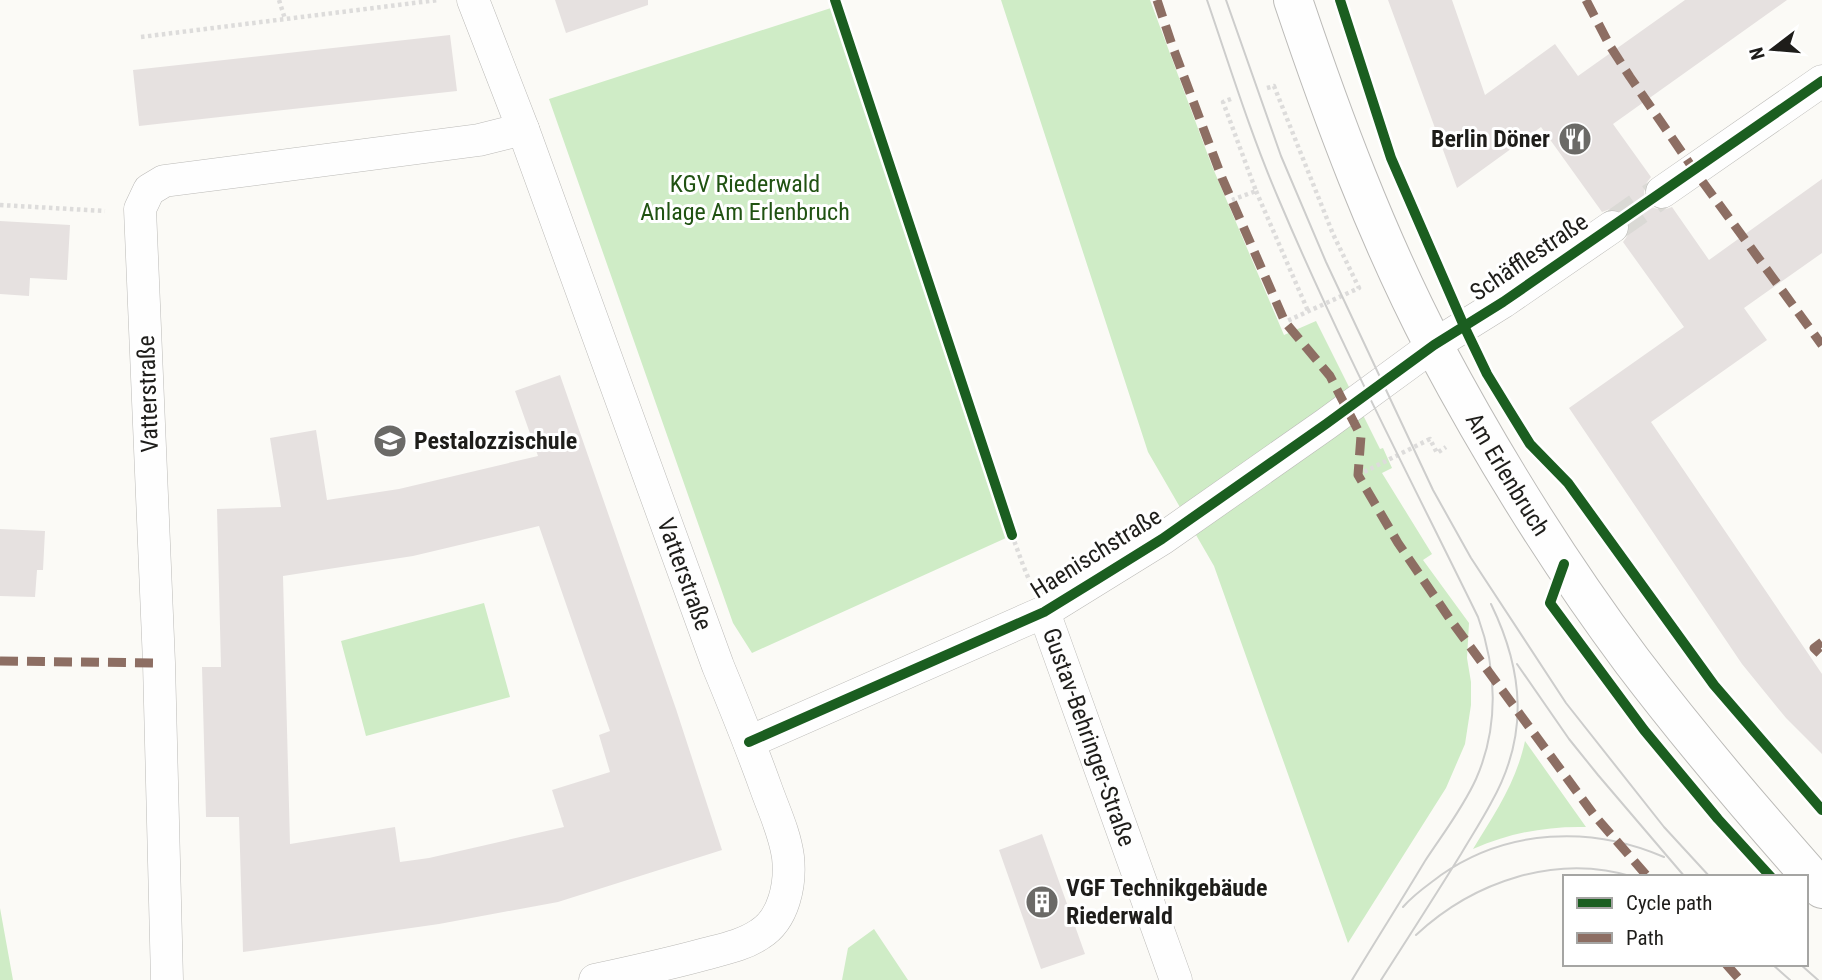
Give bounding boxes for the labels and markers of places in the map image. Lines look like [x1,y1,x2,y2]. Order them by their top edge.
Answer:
restaurant icon: Berlin Döner [1556,120,1594,158]
place label: Berlin Döner [1431,125,1550,153]
school or university icon: Pestalozzischule [371,422,409,460]
place label: Pestalozzischule [414,427,577,455]
place label: VGF Technikgebäude Riederwald [1066,874,1267,930]
building icon: VGF Technikgebäude Riederwald [1023,883,1061,921]

